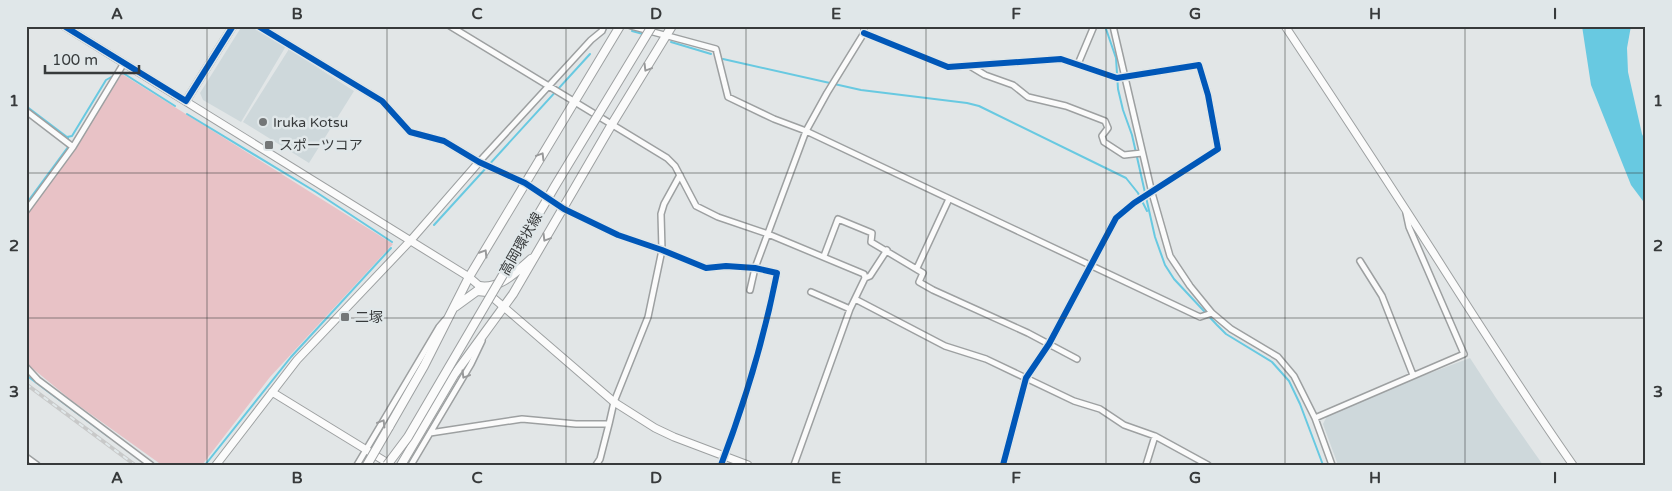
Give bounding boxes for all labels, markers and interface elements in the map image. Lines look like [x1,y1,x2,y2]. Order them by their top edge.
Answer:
text: A [111,4,123,24]
text: B [291,4,303,24]
text: C [471,4,483,24]
text: D [650,4,662,24]
text: E [831,4,841,24]
text: F [1011,4,1021,24]
text: G [1189,4,1201,24]
text: H [1369,4,1381,24]
text: I [1553,4,1557,24]
scale bar [45,42,139,74]
text: 100 m [52,51,98,69]
one-way arrow [643,62,653,71]
text: 1 [9,91,19,111]
text: 1 [1653,91,1663,111]
place label: Iruka Kotsu [273,114,348,131]
marker: Iruka Kotsu [257,116,269,128]
place label: スポーツコア [279,137,363,154]
marker: スポーツコア [263,139,275,151]
one-way arrow [534,153,544,162]
street label: 高岡環状線 [496,209,546,279]
one-way arrow [543,232,553,241]
text: 2 [9,236,19,256]
text: 2 [1653,236,1663,256]
one-way arrow [477,249,487,258]
place label: 二塚 [355,309,383,326]
marker: 二塚 [339,311,351,323]
one-way arrow [461,369,471,378]
text: 3 [9,382,19,402]
text: 3 [1653,382,1663,402]
one-way arrow [375,419,385,428]
text: A [111,468,123,488]
text: B [291,468,303,488]
text: C [471,468,483,488]
text: D [650,468,662,488]
text: E [831,468,841,488]
text: F [1011,468,1021,488]
text: G [1189,468,1201,488]
text: H [1369,468,1381,488]
text: I [1553,468,1557,488]

